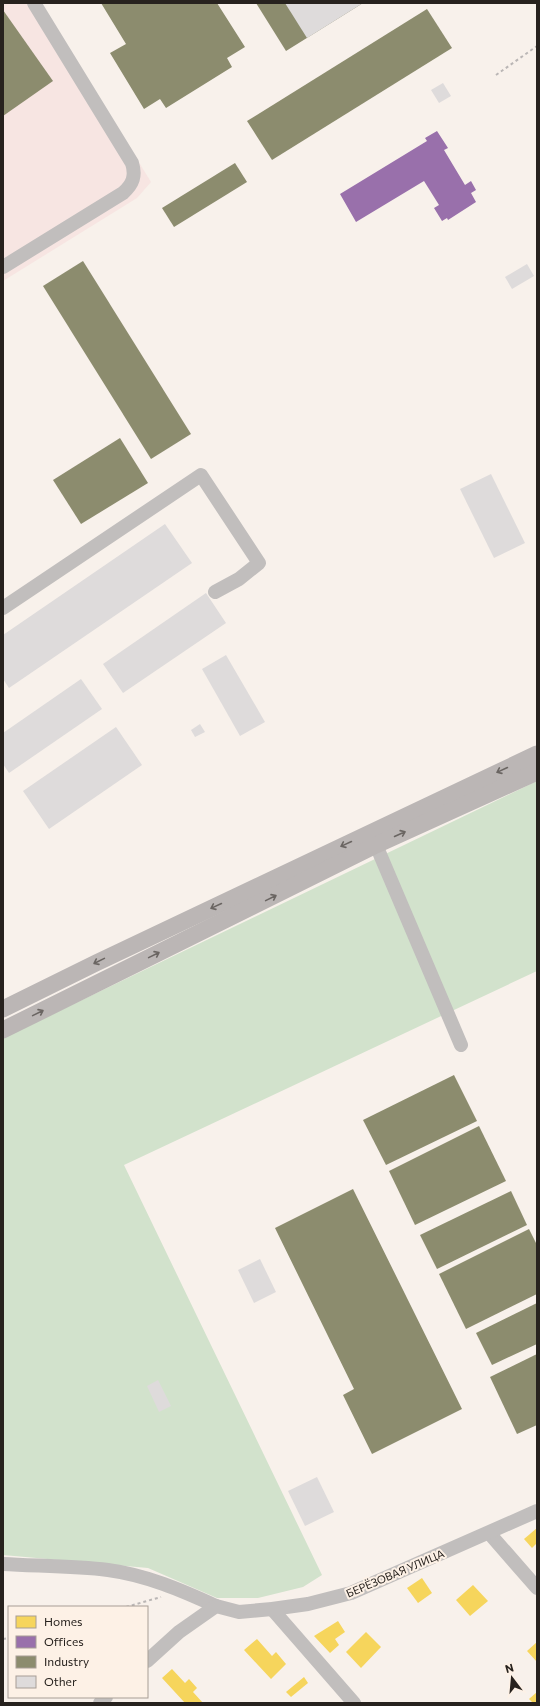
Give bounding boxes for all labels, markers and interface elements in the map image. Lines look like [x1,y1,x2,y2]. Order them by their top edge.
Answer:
one-way arrow [496,767,508,774]
one-way arrow [394,830,406,838]
one-way arrow [341,841,353,848]
one-way arrow [265,893,277,901]
one-way arrow [211,903,223,910]
one-way arrow [148,951,160,958]
one-way arrow [93,958,105,965]
one-way arrow [32,1009,44,1016]
street label: БЕРЁЗОВАЯ УЛИЦА [344,1545,446,1600]
legend [8,1606,148,1698]
text: Homes [44,1614,82,1628]
text: Offices [44,1634,84,1648]
text: Industry [44,1654,89,1668]
north arrow [492,1658,532,1698]
text: N [503,1661,515,1675]
text: Other [44,1674,77,1688]

